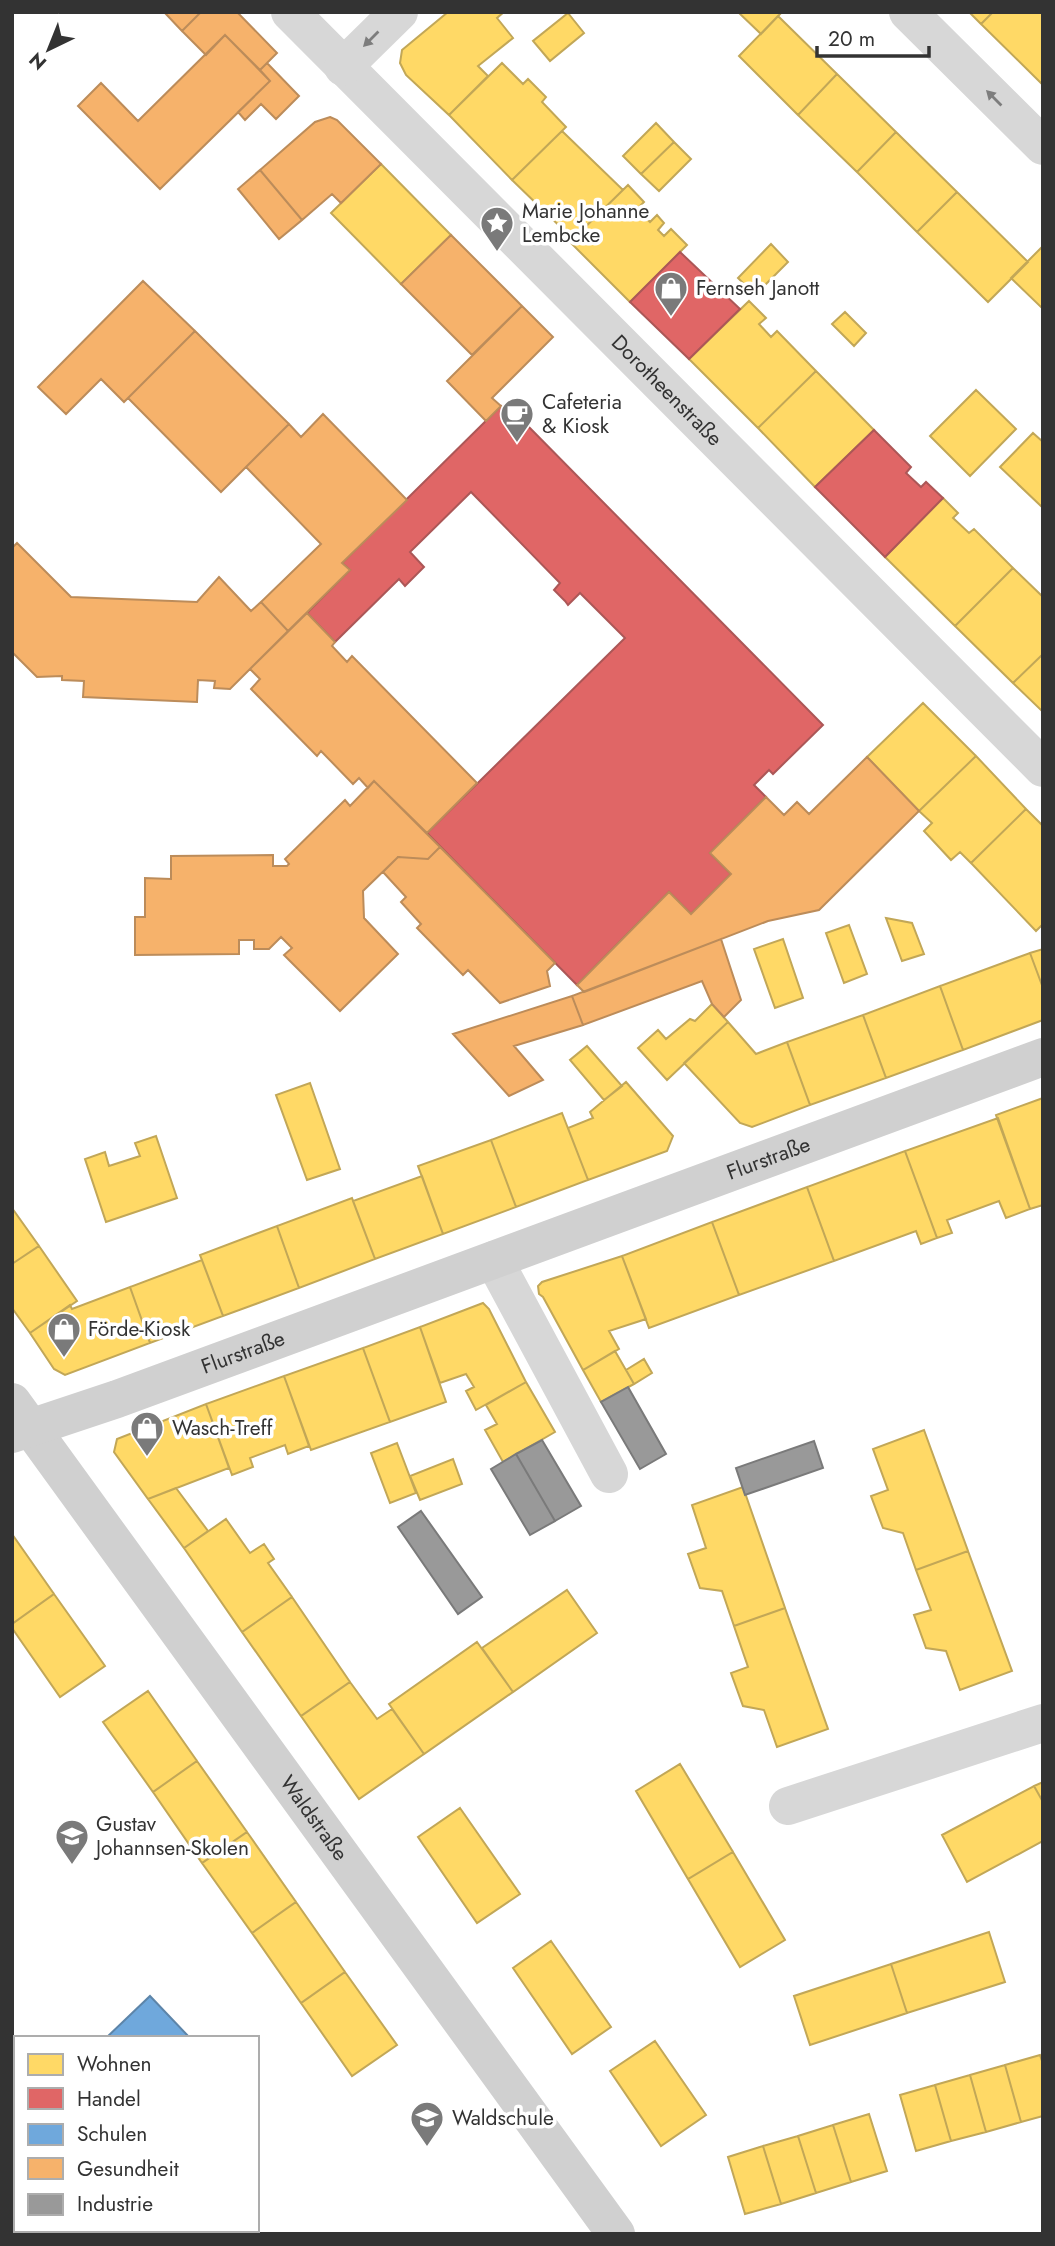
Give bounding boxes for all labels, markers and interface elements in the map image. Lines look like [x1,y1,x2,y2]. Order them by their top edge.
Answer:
north arrow [14,14,84,84]
scale bar [817,14,929,58]
text: 20 m [828,24,875,54]
one-way arrow [362,31,379,48]
text: N [23,46,52,76]
one-way arrow [987,90,1003,107]
place label: Marie Johanne Lembcke [522,196,650,250]
place icon: Marie Johanne Lembcke [478,204,516,253]
shop icon: Fernseh Janott [652,269,690,318]
place label: Fernseh Janott [696,273,819,303]
street label: Dorotheenstraße [605,328,729,453]
place label: Cafeteria & Kiosk [542,387,622,441]
cafe icon: Cafeteria & Kiosk [498,395,536,444]
street label: Flurstraße [722,1129,815,1188]
shop icon: Förde-Kiosk [45,1310,83,1359]
place label: Förde-Kiosk [88,1314,191,1344]
street label: Flurstraße [197,1323,289,1382]
shop icon: Wasch-Treff [128,1409,166,1458]
place label: Wasch-Treff [172,1413,274,1443]
street label: Waldstraße [273,1769,355,1867]
place label: Gustav Johannsen-Skolen [93,1809,249,1863]
school or university icon: Gustav Johannsen-Skolen [53,1817,91,1866]
legend [14,2036,259,2232]
text: Wohnen [77,2049,151,2079]
text: Handel [77,2084,141,2114]
school or university icon: Waldschule [408,2099,446,2148]
place label: Waldschule [452,2103,554,2133]
text: Schulen [77,2119,147,2149]
text: Gesundheit [77,2154,179,2184]
text: Industrie [77,2189,153,2219]

